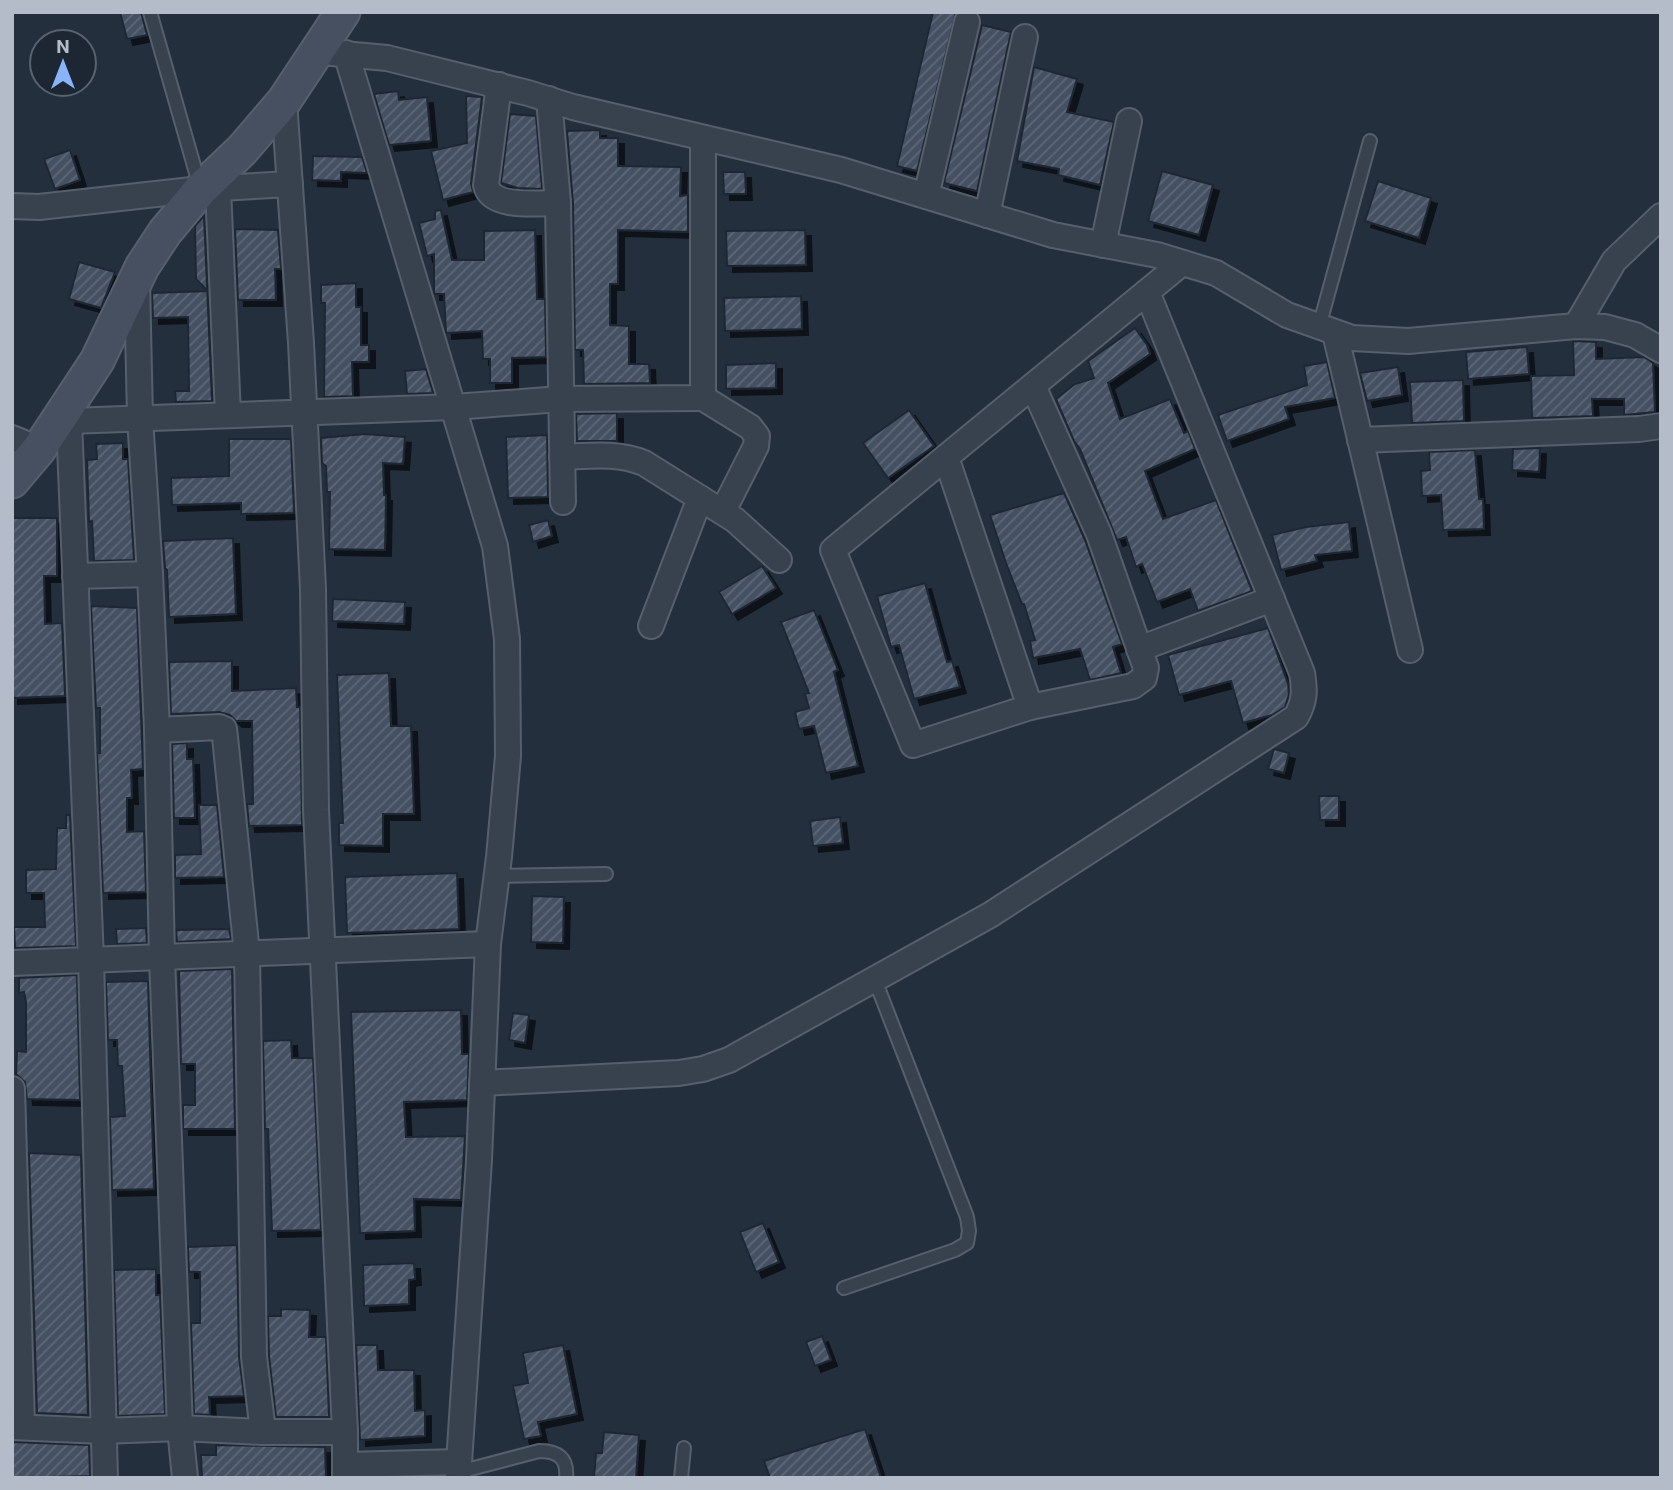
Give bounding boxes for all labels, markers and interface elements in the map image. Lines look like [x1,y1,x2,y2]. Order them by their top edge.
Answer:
north arrow [28,28,98,98]
text: N [56,35,70,58]

